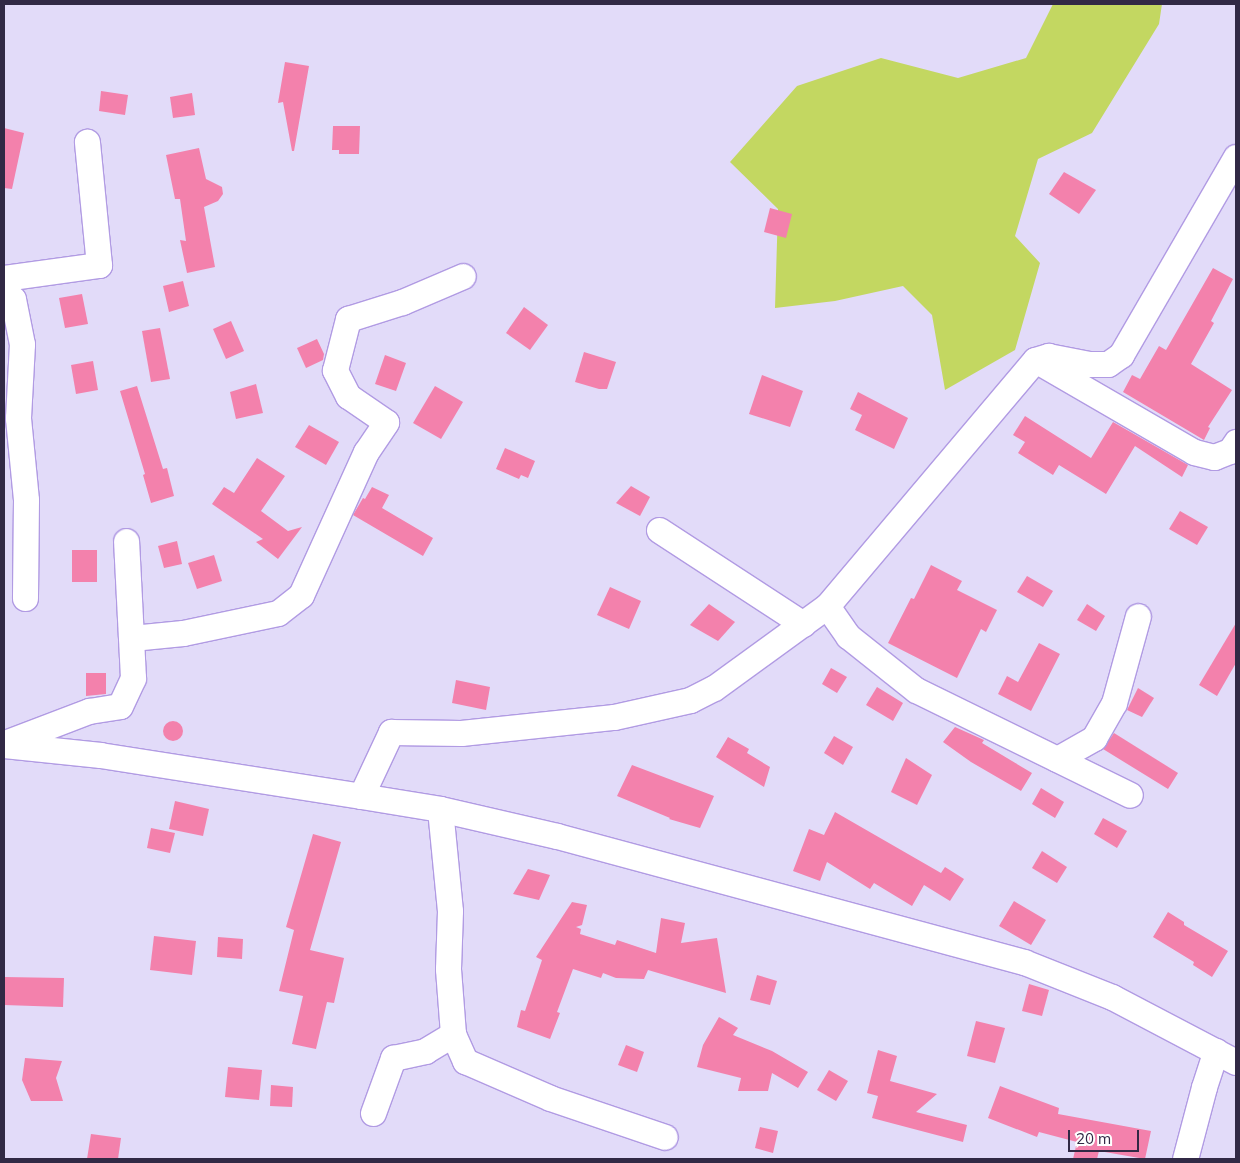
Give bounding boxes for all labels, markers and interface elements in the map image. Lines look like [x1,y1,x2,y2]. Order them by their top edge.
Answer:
scale bar [1070,1120,1141,1152]
text: 20 m [1076,1129,1111,1148]

